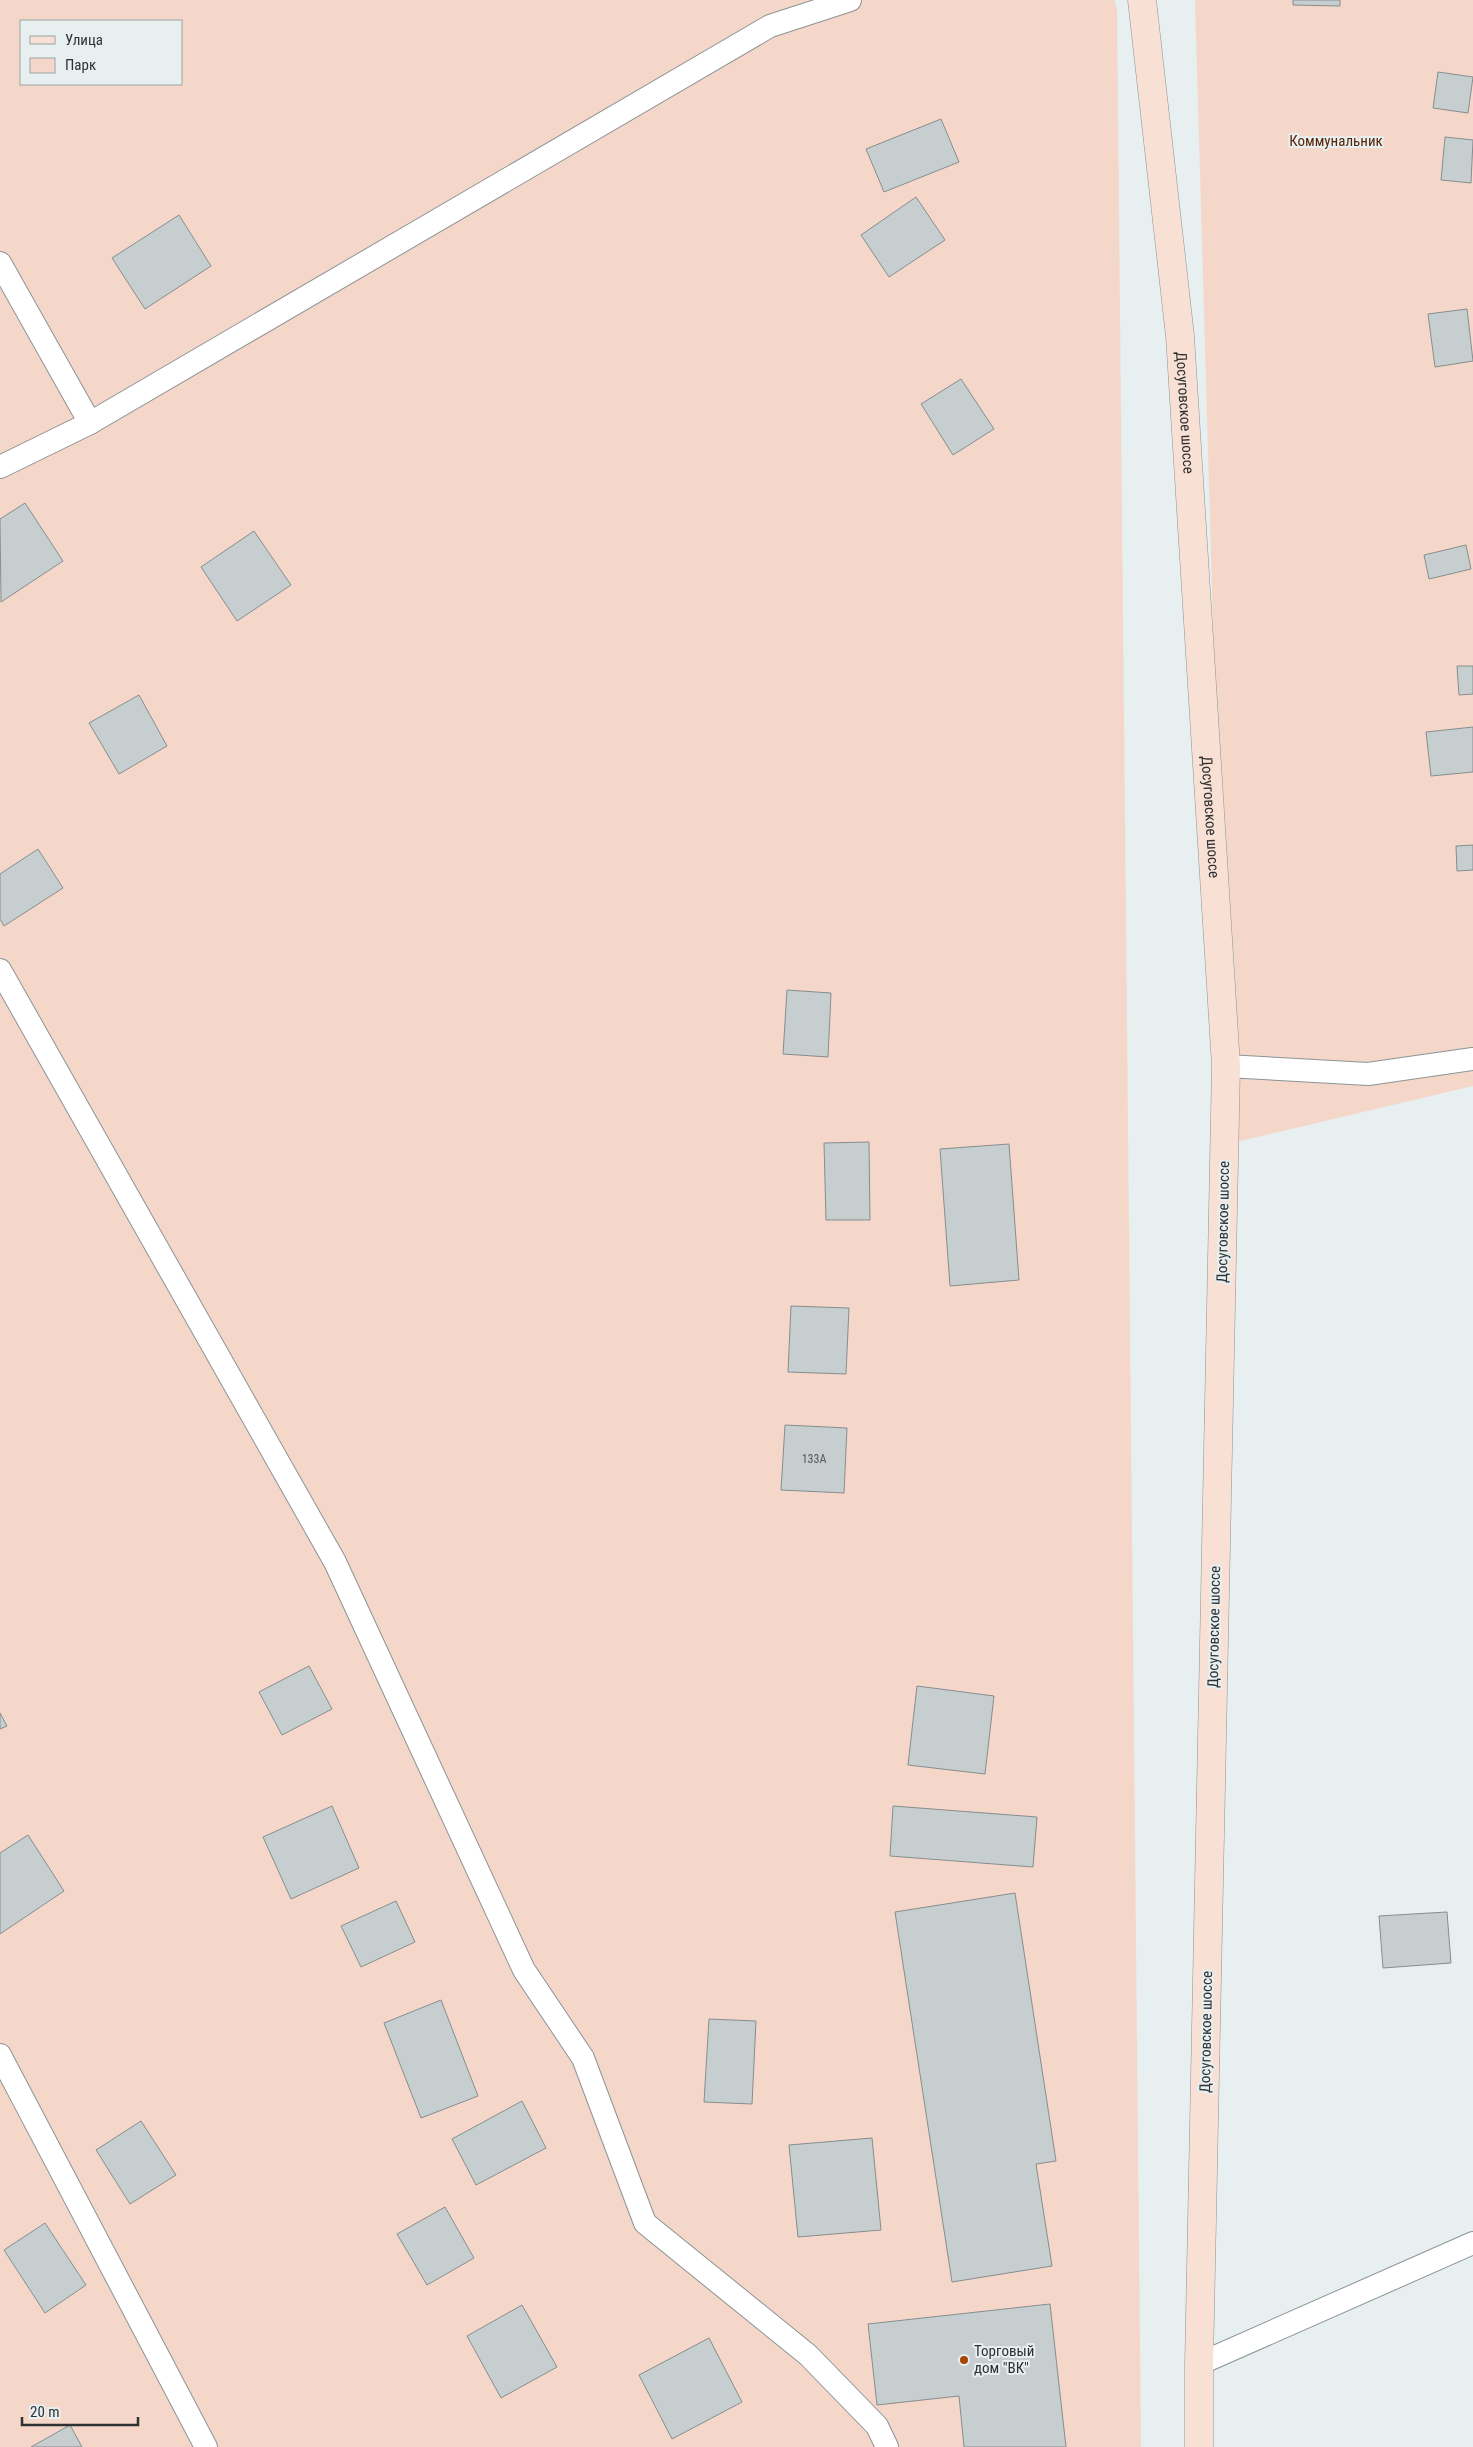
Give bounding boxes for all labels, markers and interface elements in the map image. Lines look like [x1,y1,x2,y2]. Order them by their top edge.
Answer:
legend [20,20,182,85]
text: Улица [65,31,103,49]
text: Парк [65,56,96,74]
park label: Коммунальник [1289,132,1383,150]
street label: Досуговское шоссе [1172,351,1198,474]
street label: Досуговское шоссе [1197,755,1223,878]
street label: Досуговское шоссе [1213,1161,1233,1283]
house number: 133А [802,1452,826,1466]
street label: Досуговское шоссе [1204,1566,1224,1688]
street label: Досуговское шоссе [1196,1971,1216,2093]
place label: Торговый дом "ВК" [974,2342,1034,2377]
marker: Торговый дом "ВК" [958,2354,970,2366]
scale bar [22,2394,139,2426]
text: 20 m [30,2403,60,2421]

